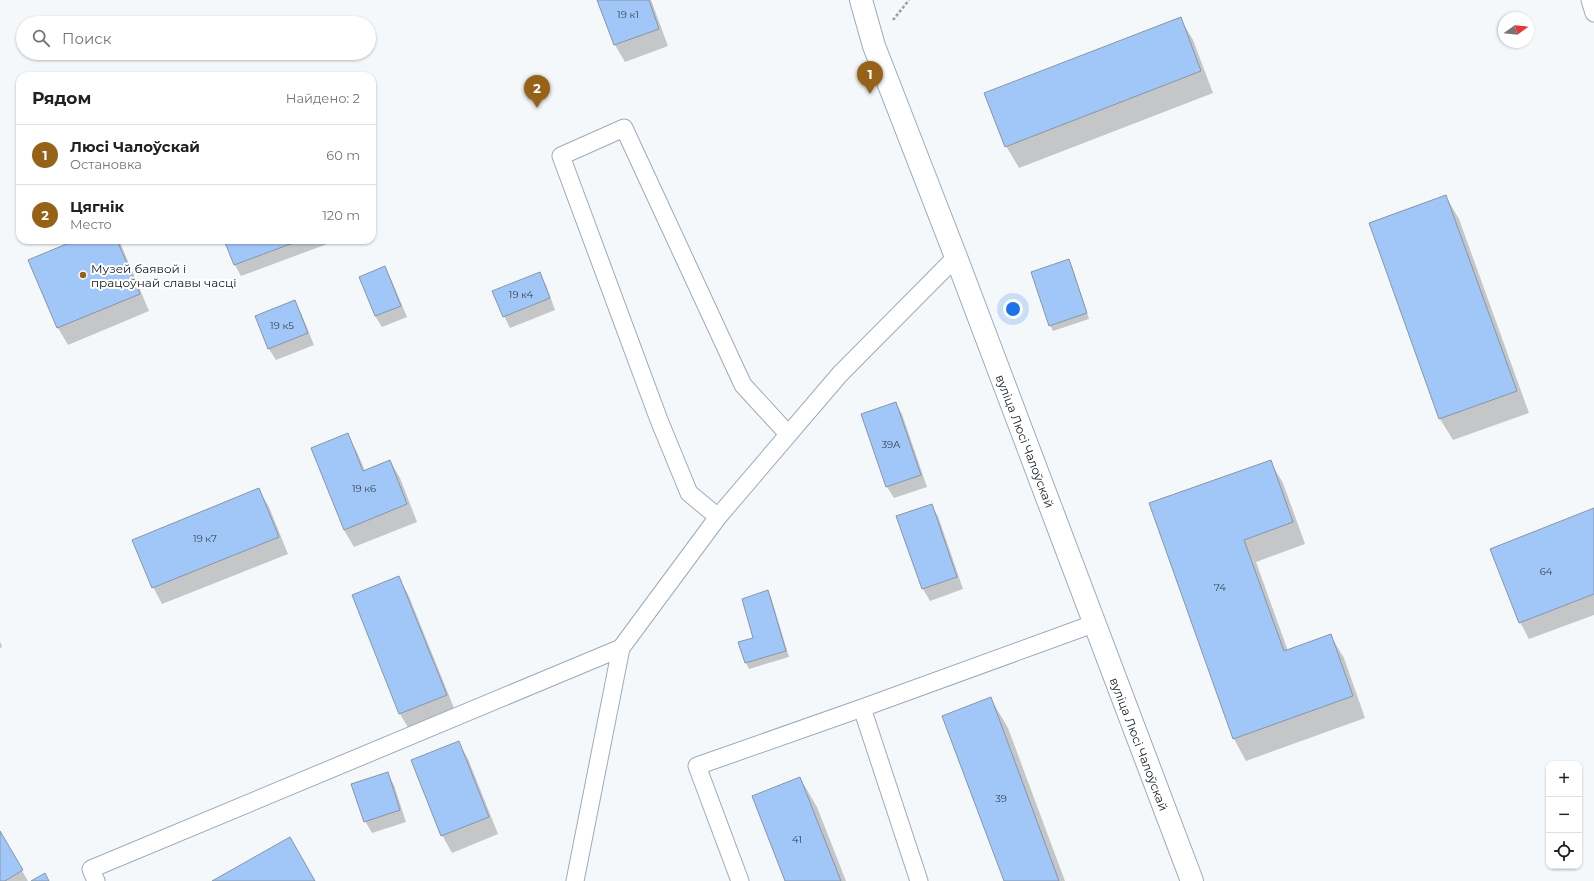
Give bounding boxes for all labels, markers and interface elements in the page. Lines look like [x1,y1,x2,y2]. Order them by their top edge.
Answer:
house number: 19 к1 [617,8,639,21]
north arrow [1498,12,1534,48]
search box [16,16,376,60]
icon: search [30,27,52,49]
text: Поиск [62,29,111,48]
pin: 1 [857,61,883,94]
pin: 2 [524,75,550,108]
text: Рядом [32,88,91,108]
text: Найдено: 2 [286,90,360,106]
text: Люсі Чалоўскай [70,137,200,156]
text: 1 [42,147,48,163]
text: 60 m [326,147,360,163]
text: Остановка [70,156,142,172]
text: Цягнік [70,197,124,216]
text: 2 [41,207,49,223]
text: 120 m [322,207,360,223]
text: Место [70,216,112,232]
place label: Музей баявой і працоўнай славы часці [91,261,237,290]
marker: Музей баявой і працоўнай славы часці [78,270,88,280]
house number: 19 к4 [509,288,534,301]
your location [1003,299,1023,319]
house number: 19 к5 [270,319,294,332]
street label: вуліца Люсі Чалоўскай [993,372,1057,510]
house number: 39А [881,438,901,451]
house number: 19 к6 [352,482,376,495]
house number: 19 к7 [193,532,217,545]
house number: 64 [1540,565,1553,578]
house number: 74 [1214,581,1226,594]
street label: вуліца Люсі Чалоўскай [1107,675,1171,813]
map controls [1546,761,1582,869]
button: + [1546,761,1582,797]
house number: 39 [995,792,1007,805]
button: − [1546,797,1582,833]
house number: 41 [792,833,802,846]
button: locate [1546,833,1582,869]

